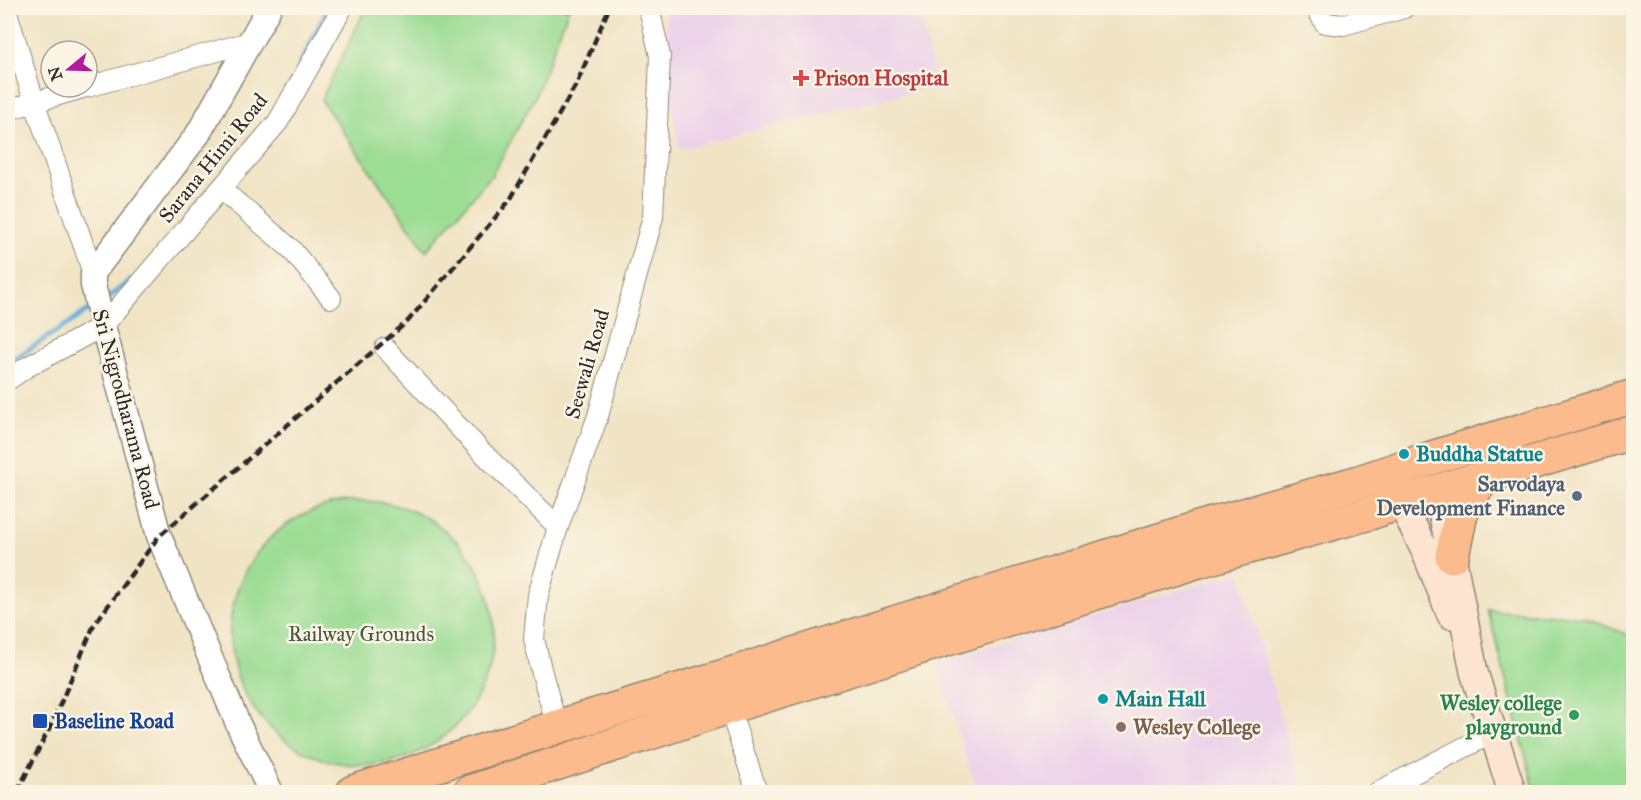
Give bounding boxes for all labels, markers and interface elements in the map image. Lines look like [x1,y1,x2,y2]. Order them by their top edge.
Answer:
north arrow [39,39,99,99]
text: N [44,64,66,83]
place label: Prison Hospital [814,65,950,91]
marker: Prison Hospital [792,69,810,87]
street label: Sarana Himi Road [153,88,273,228]
street label: Sri Nigrodharama Road [87,306,165,512]
street label: Seewali Road [559,306,615,422]
place label: Buddha Statue [1416,441,1543,467]
marker: Buddha Statue [1397,447,1411,461]
place label: Sarvodaya Development Finance [1376,471,1566,521]
marker: Sarvodaya Development Finance [1570,489,1584,503]
park label: Railway Grounds [288,621,434,647]
place label: Main Hall [1115,686,1207,712]
place label: Wesley college playground [1440,690,1562,740]
marker: Main Hall [1096,692,1110,706]
place label: Baseline Road [54,708,174,734]
marker: Wesley college playground [1567,708,1581,722]
marker: Baseline Road [31,712,49,730]
place label: Wesley College [1133,714,1261,740]
marker: Wesley College [1114,720,1128,734]

